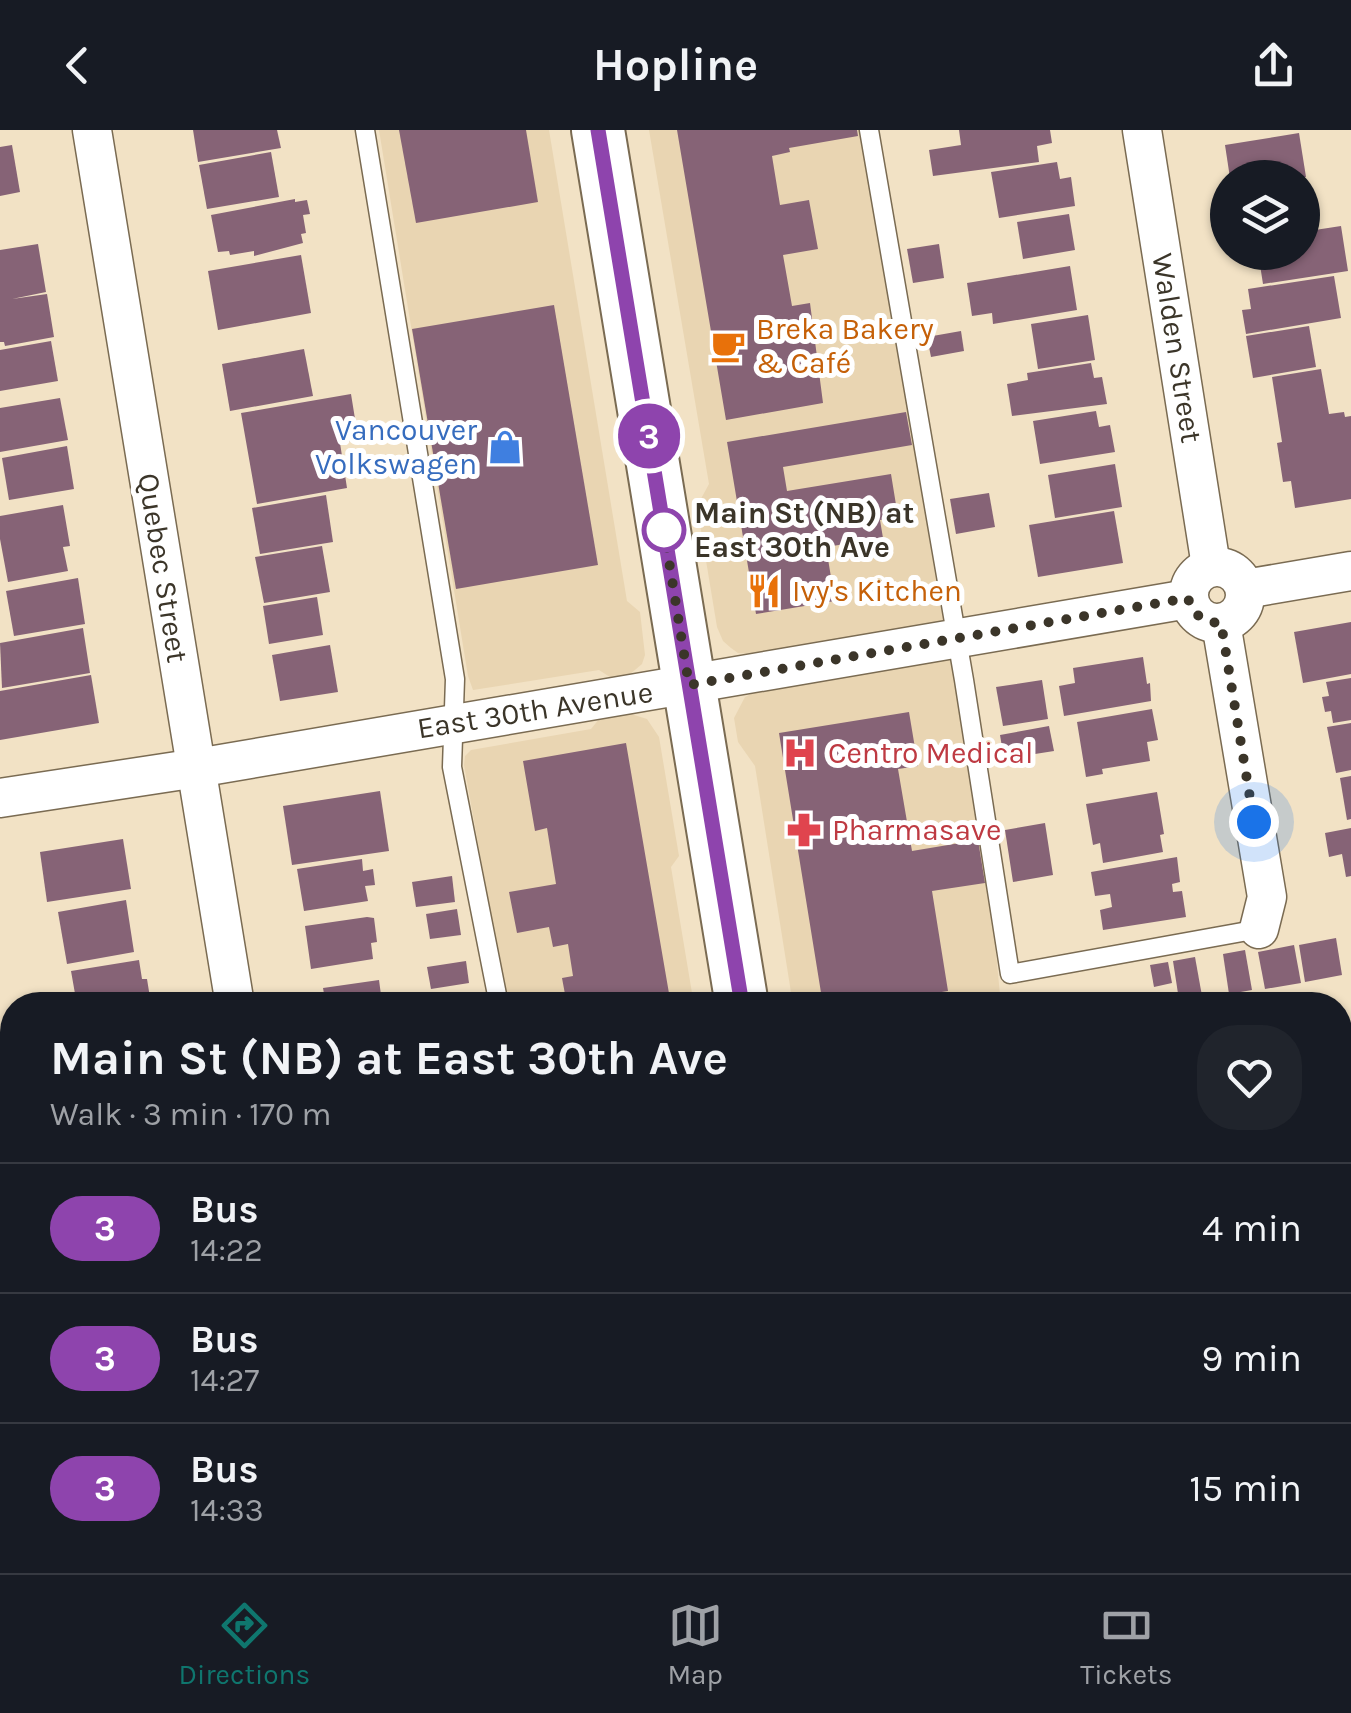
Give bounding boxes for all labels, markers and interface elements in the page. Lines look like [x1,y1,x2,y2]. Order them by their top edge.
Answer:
icon: back [50,38,105,93]
icon: share [1246,38,1301,93]
text: Hopline [593,39,758,91]
map controls [1210,160,1320,270]
button: layers [1210,160,1320,270]
street label: Walden Street [1144,251,1210,445]
place label: Breka Bakery & Café [756,311,934,381]
cafe icon: Breka Bakery & Café [709,327,747,365]
line badge: 3 [616,404,682,468]
place label: Vancouver Volkswagen [315,412,477,482]
text: 3 [638,416,660,457]
shop icon: Vancouver Volkswagen [486,428,524,466]
street label: Quebec Street [130,471,196,665]
place label: Main St (NB) at East 30th Ave [694,495,915,565]
marker: Main St (NB) at East 30th Ave [643,509,685,551]
restaurant icon: Ivy's Kitchen [745,572,783,610]
place label: Ivy's Kitchen [792,573,962,609]
street label: East 30th Avenue [414,674,656,746]
hospital icon: Centro Medical [781,734,819,772]
place label: Centro Medical [828,735,1033,771]
your location [1229,797,1279,847]
pharmacy icon: Pharmasave [785,811,823,849]
place label: Pharmasave [832,812,1001,848]
button: heart [1197,1025,1302,1130]
text: Main St (NB) at East 30th Ave [50,1030,728,1086]
text: Walk · 3 min · 170 m [50,1096,331,1133]
text: Bus [190,1187,259,1232]
text: 4 min [1202,1206,1302,1251]
text: 3 [94,1208,116,1249]
text: 14:22 [190,1232,263,1269]
text: Bus [190,1317,259,1362]
text: 9 min [1201,1336,1302,1381]
text: 3 [94,1338,116,1379]
text: 14:27 [190,1362,259,1399]
text: Bus [190,1447,259,1492]
text: 15 min [1189,1466,1302,1511]
text: 3 [94,1468,116,1509]
text: 14:33 [190,1492,264,1529]
tab: Directions [179,1598,310,1691]
tab: Map [667,1598,723,1691]
tab: Tickets [1080,1598,1172,1691]

